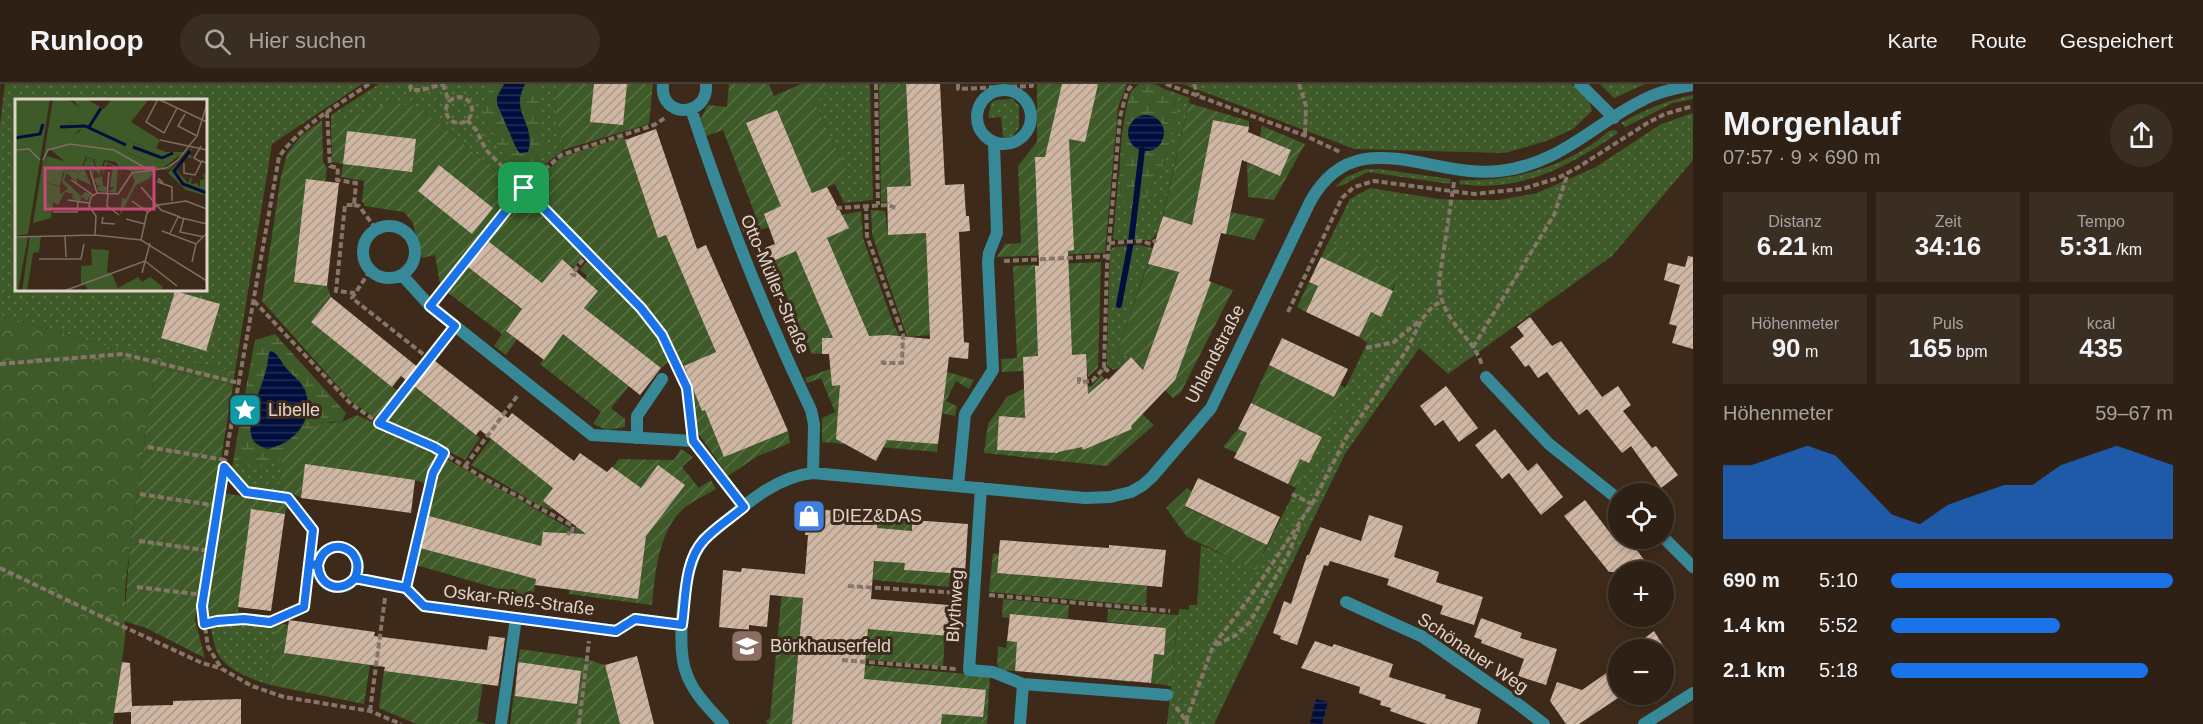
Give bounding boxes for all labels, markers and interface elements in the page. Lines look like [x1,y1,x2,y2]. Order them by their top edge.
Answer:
search box [180,14,600,68]
text: Runloop [30,25,144,56]
icon: search [201,25,234,58]
text: Hier suchen [249,28,366,53]
text: Karte [1888,29,1938,52]
text: Route [1971,29,2027,52]
text: Gespeichert [2060,29,2173,52]
inset map [15,99,207,291]
button: share [2110,104,2173,167]
text: Morgenlauf [1723,105,1901,142]
text: 07:57 · 9 × 690 m [1723,146,1880,168]
pin [498,162,549,213]
icon: arrive [507,171,540,204]
street label: Otto-Müller-Straße [737,212,813,356]
text: Distanz [1768,213,1822,230]
text: Zeit [1935,213,1961,230]
text: Tempo [2077,213,2125,230]
text: 6.21 [1757,231,1807,261]
text: 34:16 [1915,231,1981,261]
text: 5:31 [2060,231,2112,261]
text: km [1807,241,1833,258]
text: /km [2112,241,2142,258]
street label: Uhlandstraße [1182,301,1248,407]
text: Höhenmeter [1751,315,1839,332]
text: Puls [1932,315,1964,332]
text: kcal [2087,315,2115,332]
text: 90 [1772,333,1801,363]
text: 165 [1909,333,1952,363]
text: 435 [2079,333,2123,363]
text: m [1801,343,1818,360]
text: bpm [1952,343,1987,360]
place icon: Libelle [227,392,263,428]
place label: Libelle [268,400,320,420]
text: Höhenmeter [1723,402,1833,424]
text: 59–67 m [2095,402,2173,424]
map controls [1608,483,1674,705]
button: locate [1608,483,1674,549]
shop icon: DIEZ&DAS [791,498,827,534]
place label: DIEZ&DAS [832,506,922,526]
button: + [1608,561,1674,627]
street label: Blythweg [942,569,968,643]
text: 690 m [1723,569,1780,591]
text: 5:10 [1819,569,1858,591]
street label: Oskar-Rieß-Straße [442,581,596,619]
street label: Schönauer Weg [1414,609,1532,697]
text: 1.4 km [1723,614,1785,636]
text: 5:52 [1819,614,1858,636]
school or university icon: Börkhauserfeld [729,628,765,664]
place label: Börkhauserfeld [770,636,891,656]
button: − [1608,639,1674,705]
text: 2.1 km [1723,659,1785,681]
text: 5:18 [1819,659,1858,681]

